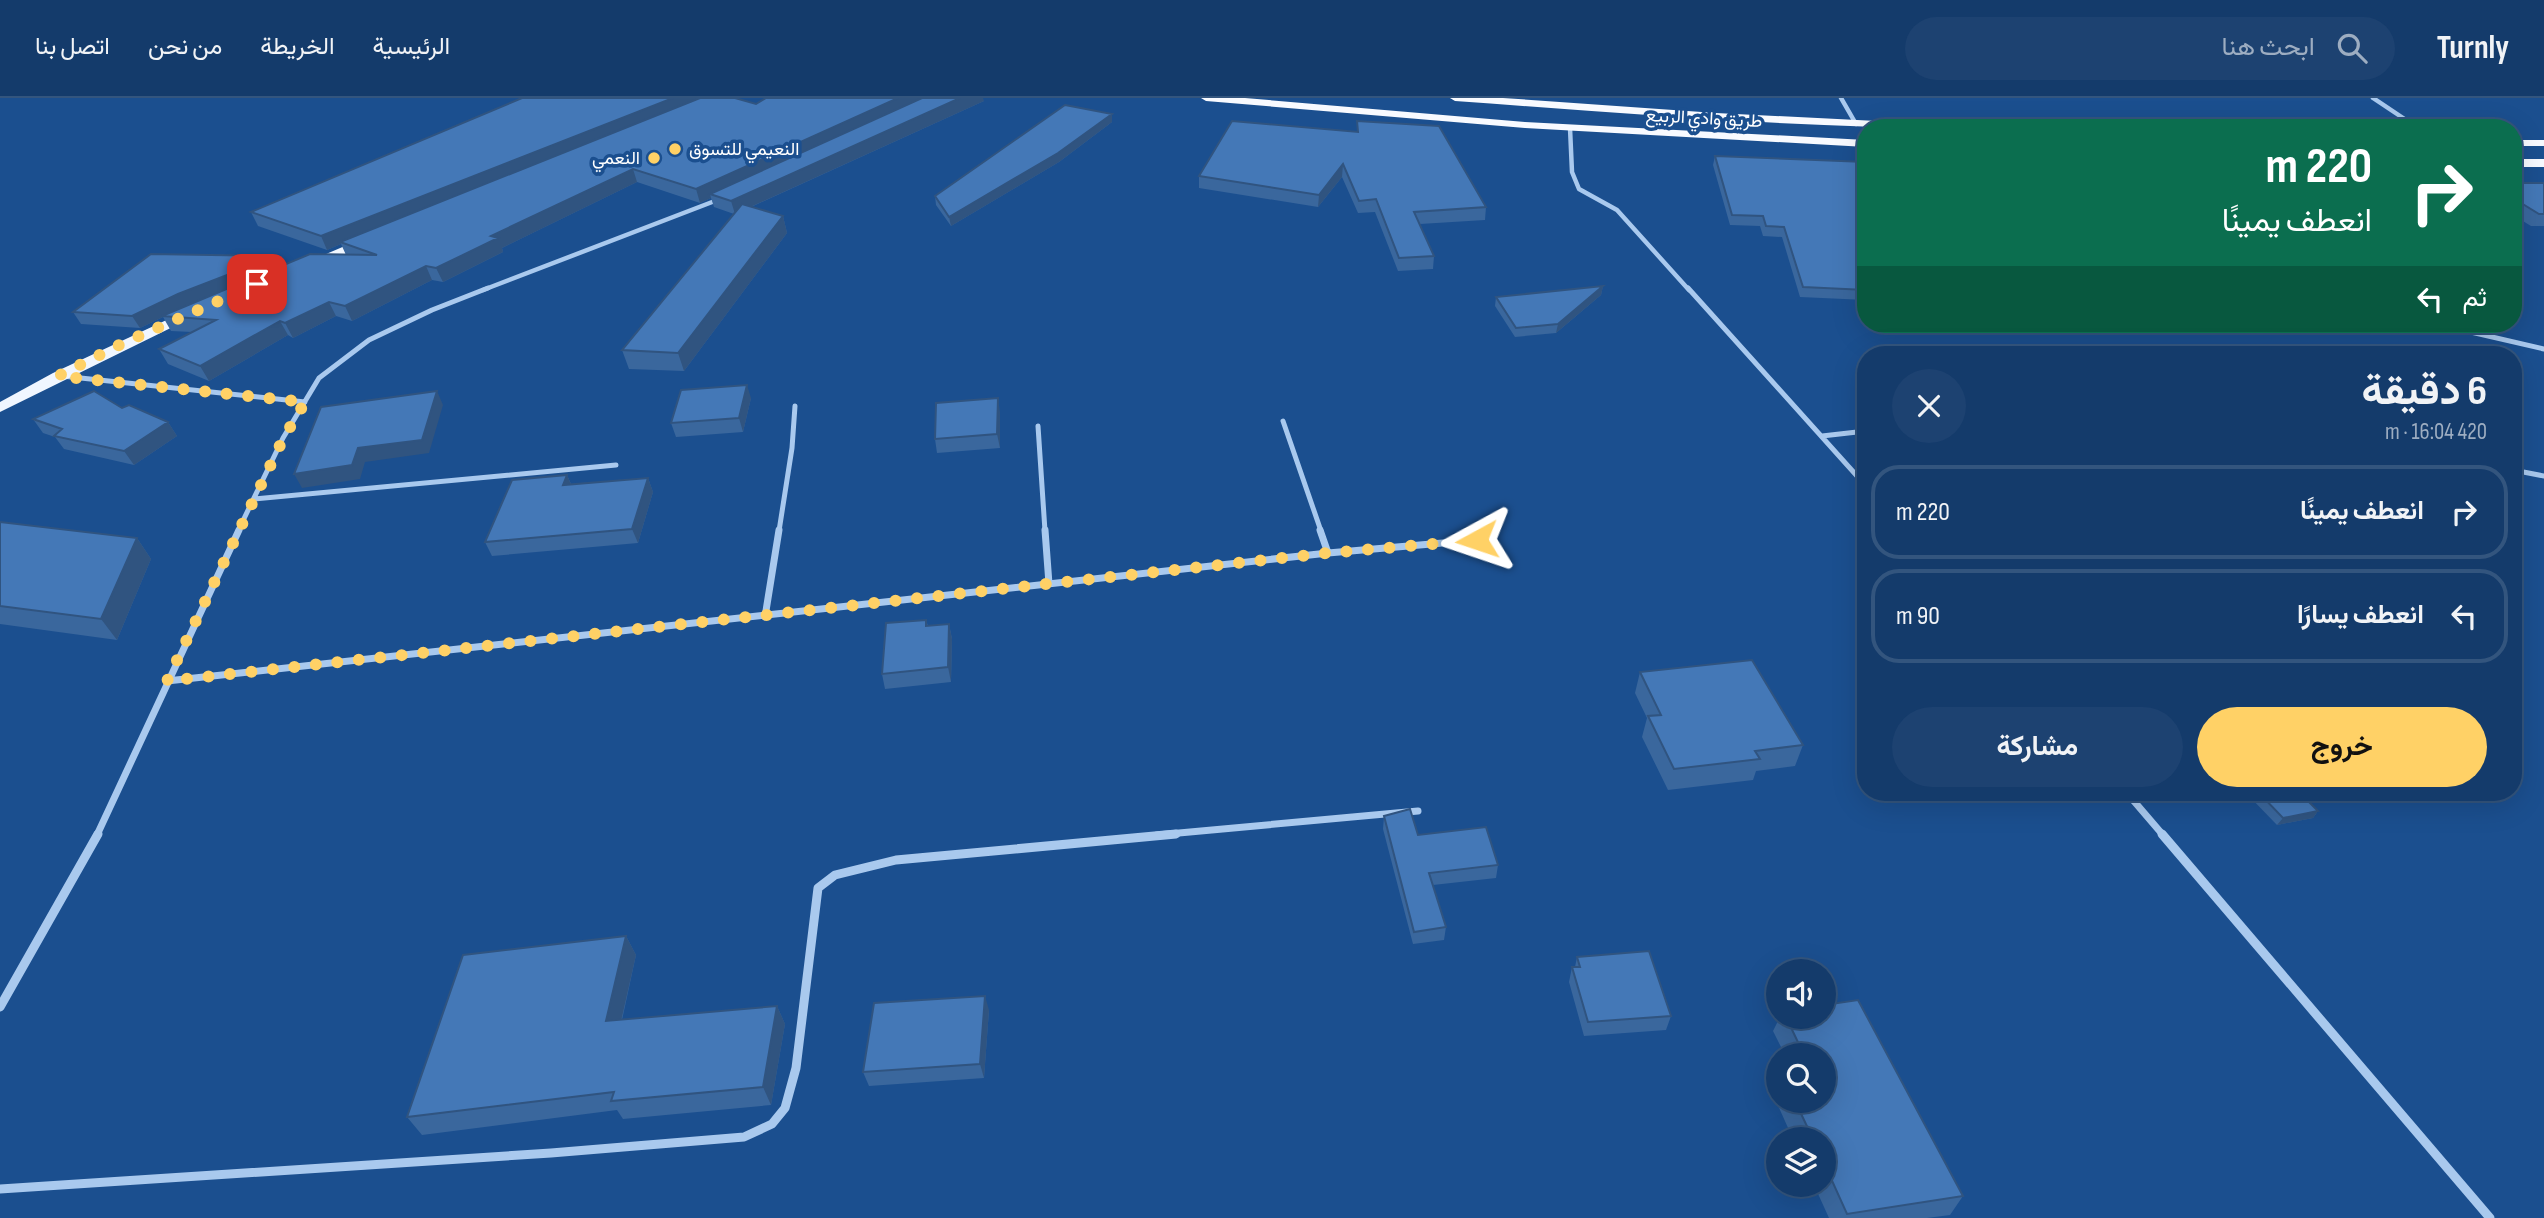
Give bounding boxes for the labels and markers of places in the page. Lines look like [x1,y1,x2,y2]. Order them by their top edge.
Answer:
place label: النعيمي للتسوق [689,139,799,164]
marker: النعيمي للتسوق [667,141,683,157]
place label: النعمي [592,148,640,173]
marker: النعمي [646,150,662,166]
pin [227,254,287,314]

